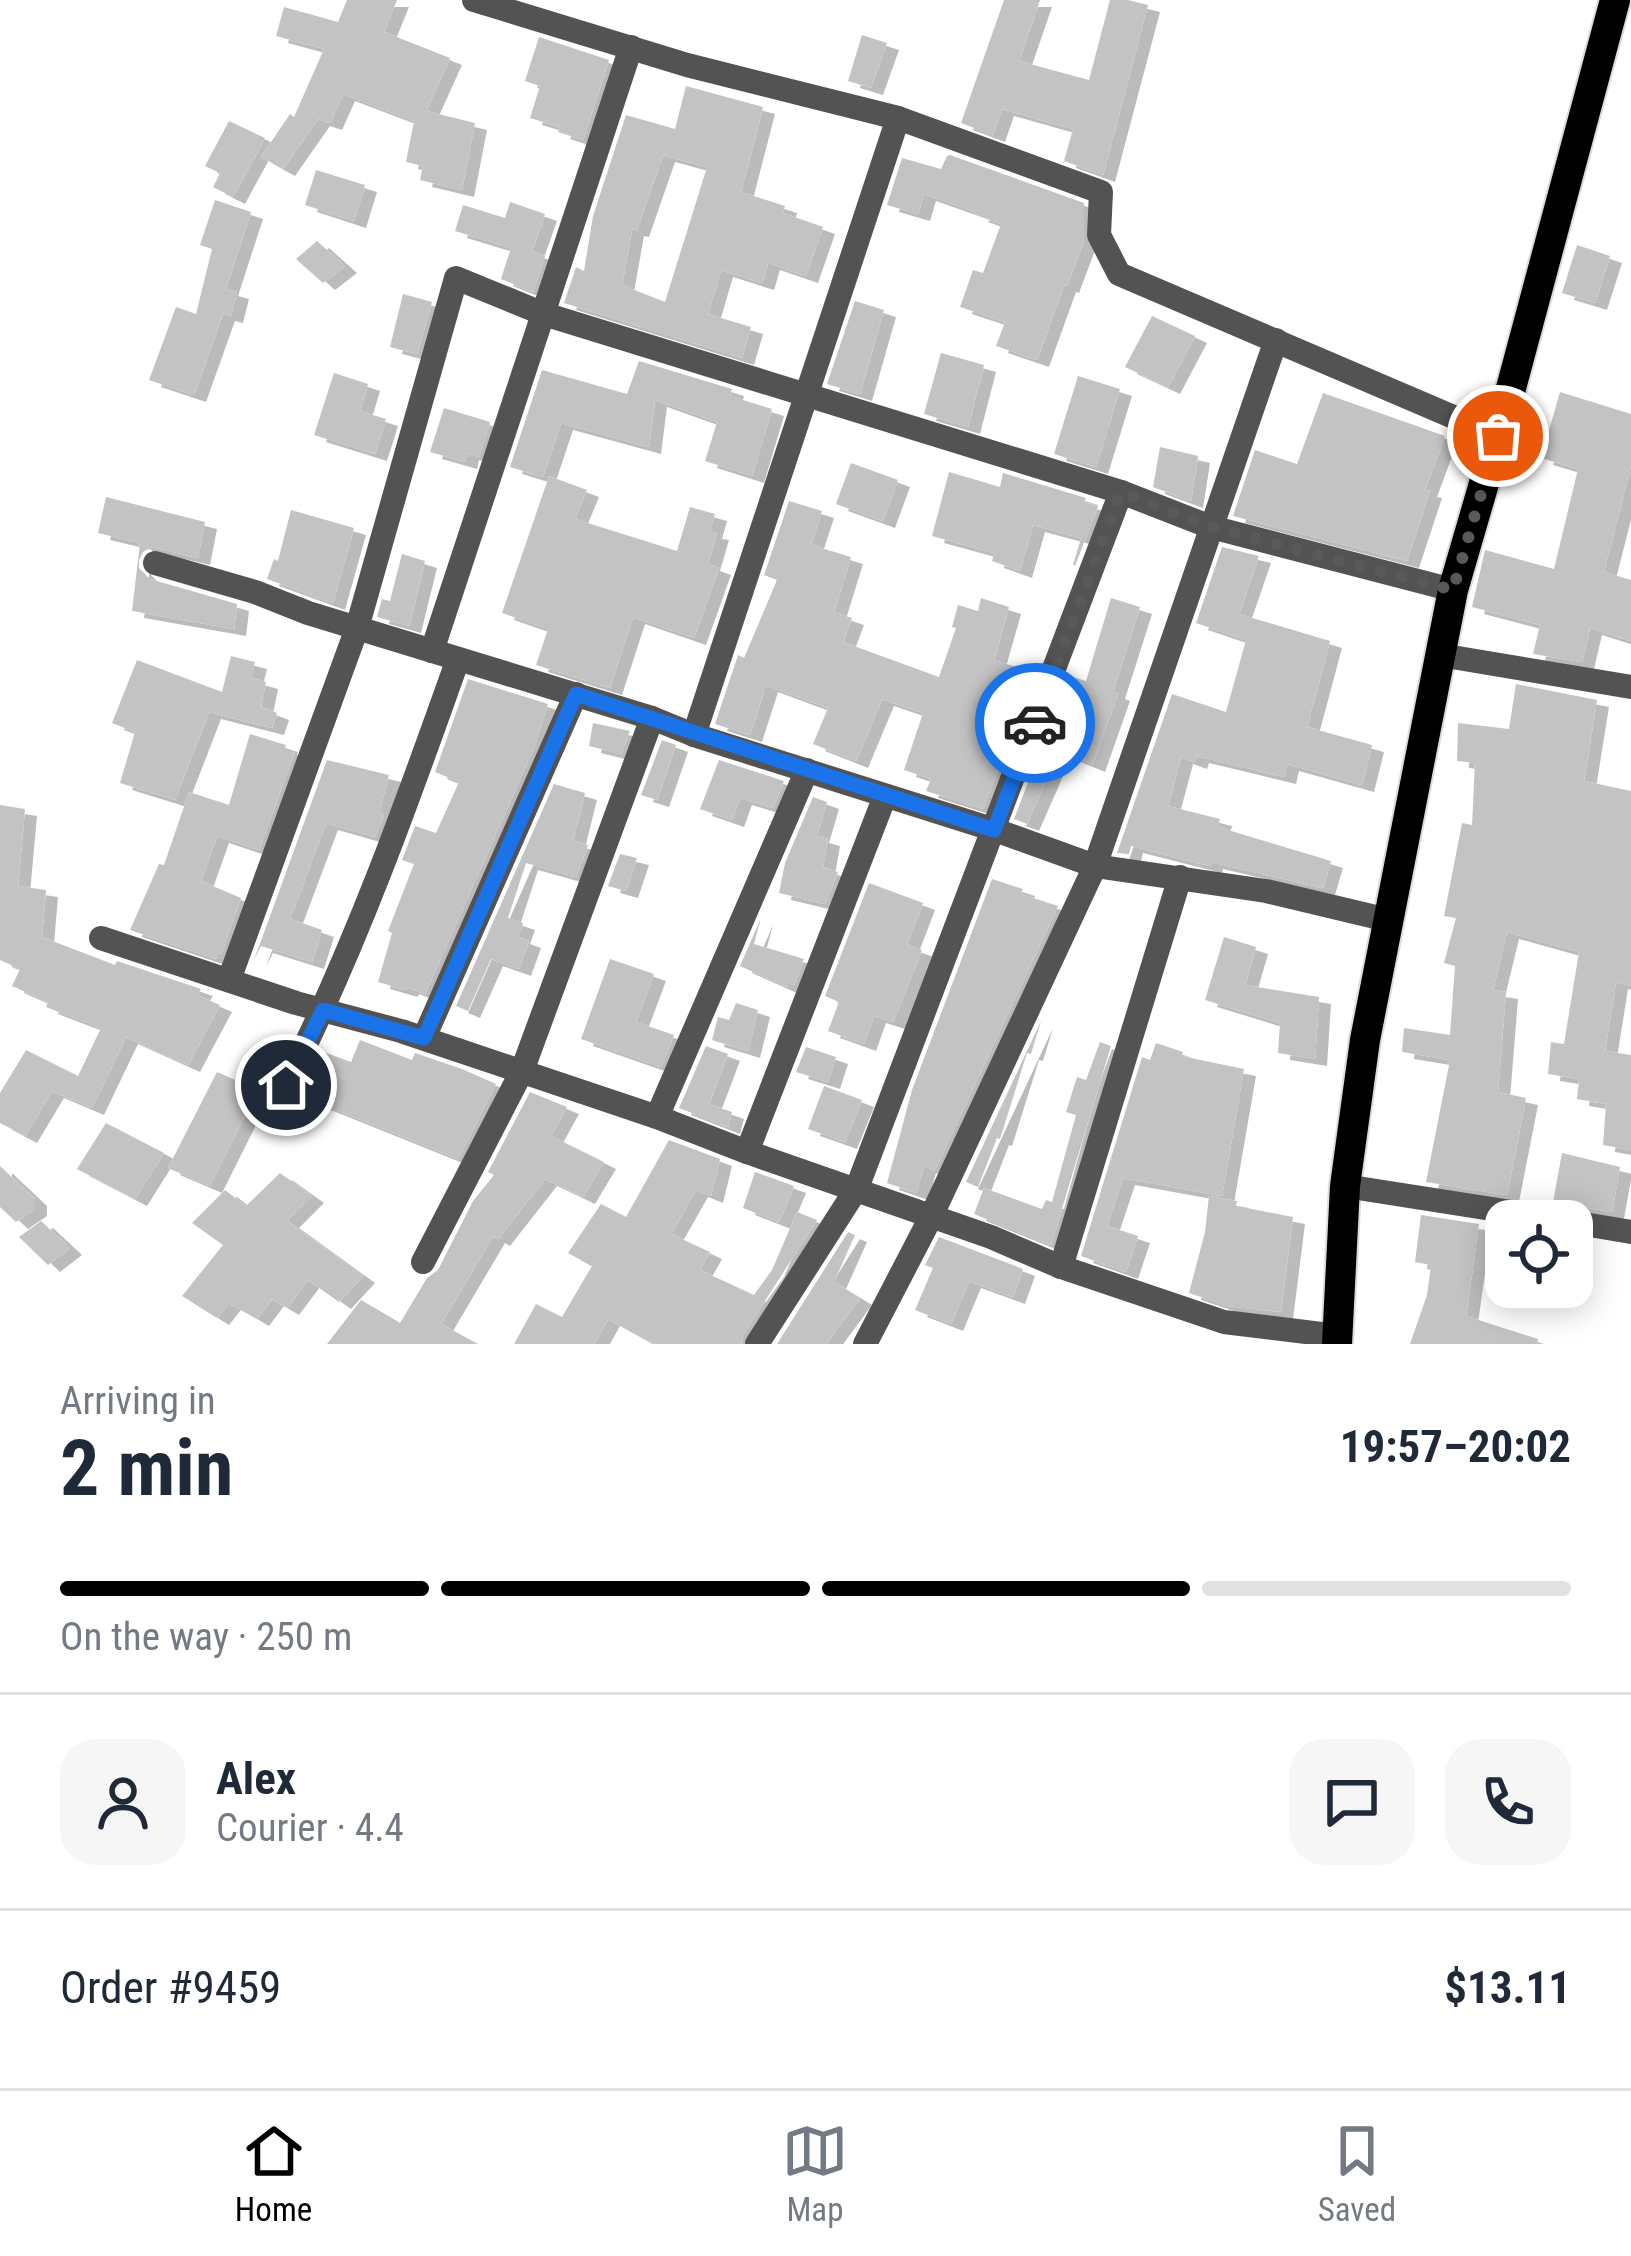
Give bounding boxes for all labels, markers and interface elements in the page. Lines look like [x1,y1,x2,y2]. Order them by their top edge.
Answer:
pin [1447,385,1549,487]
icon: bag [1465,403,1531,469]
courier [975,663,1095,783]
icon: car [1002,690,1068,756]
pin [235,1034,337,1136]
icon: home [253,1052,319,1118]
map controls [1485,1200,1593,1308]
button: locate [1485,1200,1593,1308]
text: Arriving in [60,1378,216,1424]
text: 19:57–20:02 [1340,1420,1571,1473]
text: 2 min [60,1423,233,1514]
text: On the way · 250 m [60,1614,352,1660]
button: person [60,1739,186,1865]
button: chat [1289,1739,1415,1865]
button: phone [1445,1739,1571,1865]
text: Alex [216,1752,296,1805]
text: Courier · 4.4 [216,1805,404,1851]
text: Order #9459 [60,1961,281,2014]
text: $13.11 [1444,1961,1571,2014]
tab: Home [235,2118,312,2229]
tab: Map [782,2118,848,2229]
tab: Saved [1318,2118,1396,2229]

